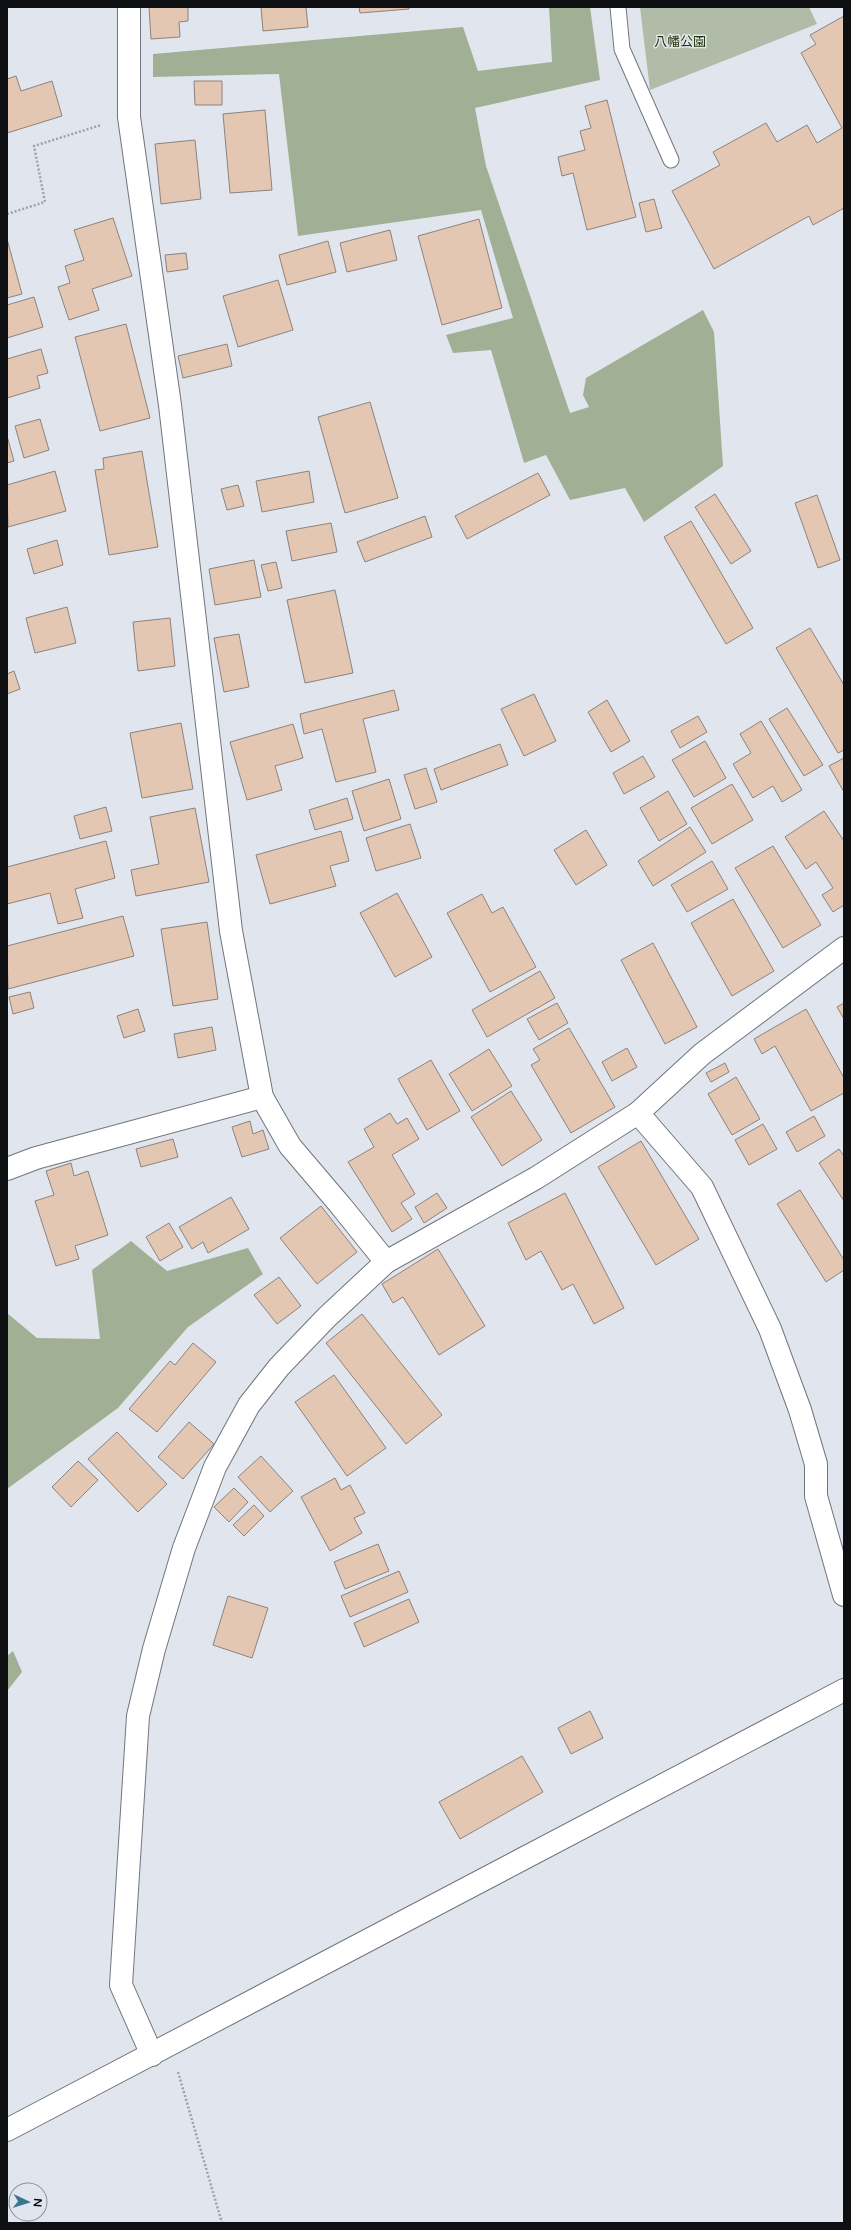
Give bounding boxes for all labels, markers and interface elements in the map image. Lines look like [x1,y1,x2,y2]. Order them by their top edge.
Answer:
park label: 八幡公園 [654,34,706,50]
north arrow [8,2182,48,2222]
text: N [31,2198,44,2208]

